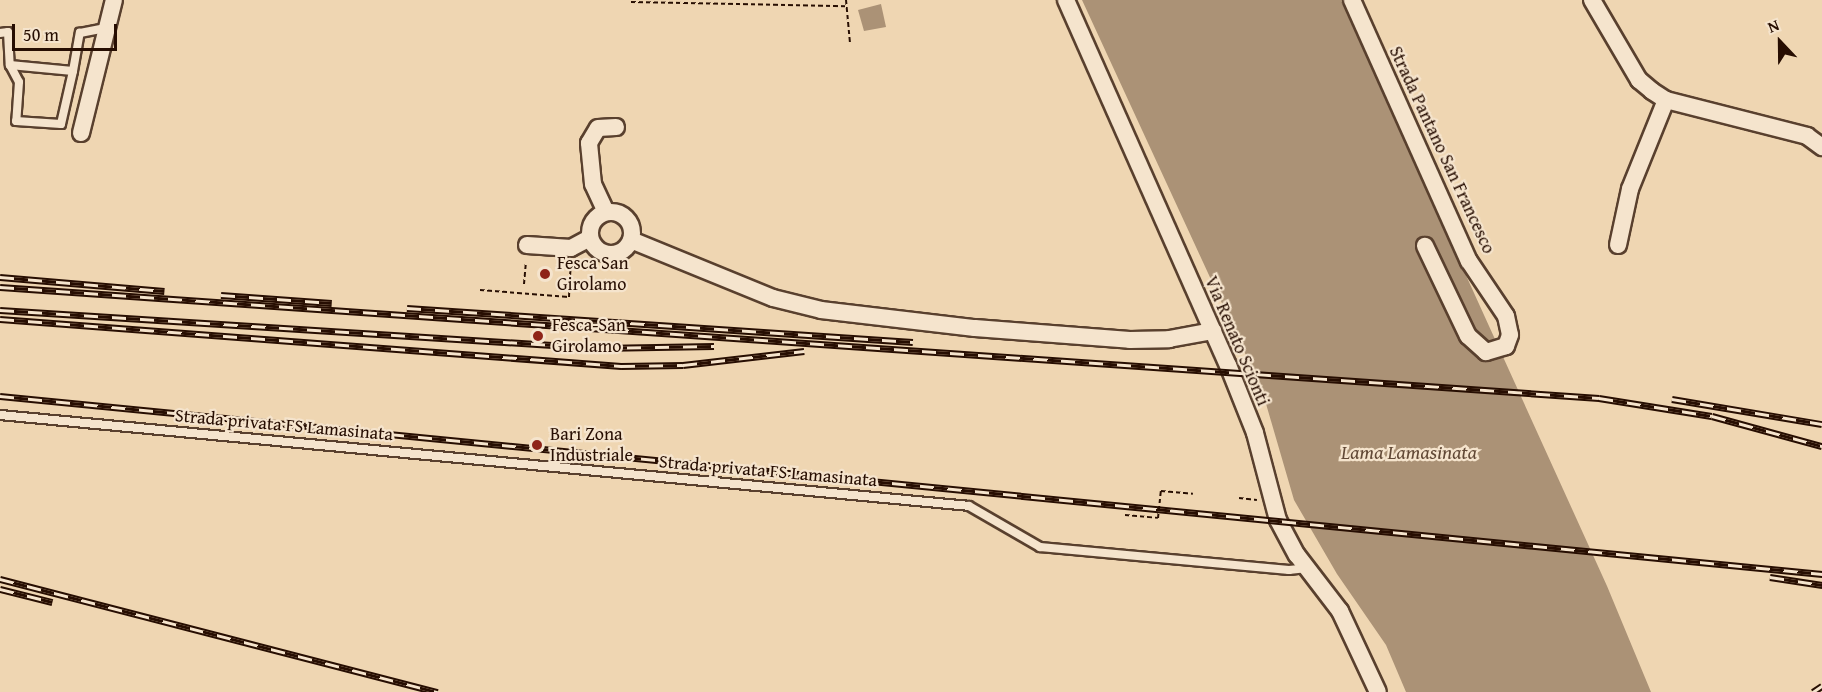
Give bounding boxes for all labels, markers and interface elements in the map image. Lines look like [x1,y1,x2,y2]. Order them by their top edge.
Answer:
scale bar [15,12,120,50]
north arrow [1750,12,1810,72]
text: N [1764,12,1783,38]
text: 50 m [23,21,59,48]
street label: Strada Pantano San Francesco [1384,43,1500,257]
place label: Fesca San Girolamo [557,253,629,296]
marker: Fesca San Girolamo [538,267,552,281]
street label: Via Renato Scionti [1200,273,1274,409]
place label: Fesca-San Girolamo [552,315,626,358]
marker: Fesca-San Girolamo [529,327,547,345]
street label: Strada privata FS Lamasinata [174,405,394,445]
place label: Bari Zona Industriale [550,424,633,466]
marker: Bari Zona Industriale [528,436,546,454]
water label: Lama Lamasinata [1341,439,1477,463]
street label: Strada privata FS Lamasinata [658,451,878,491]

